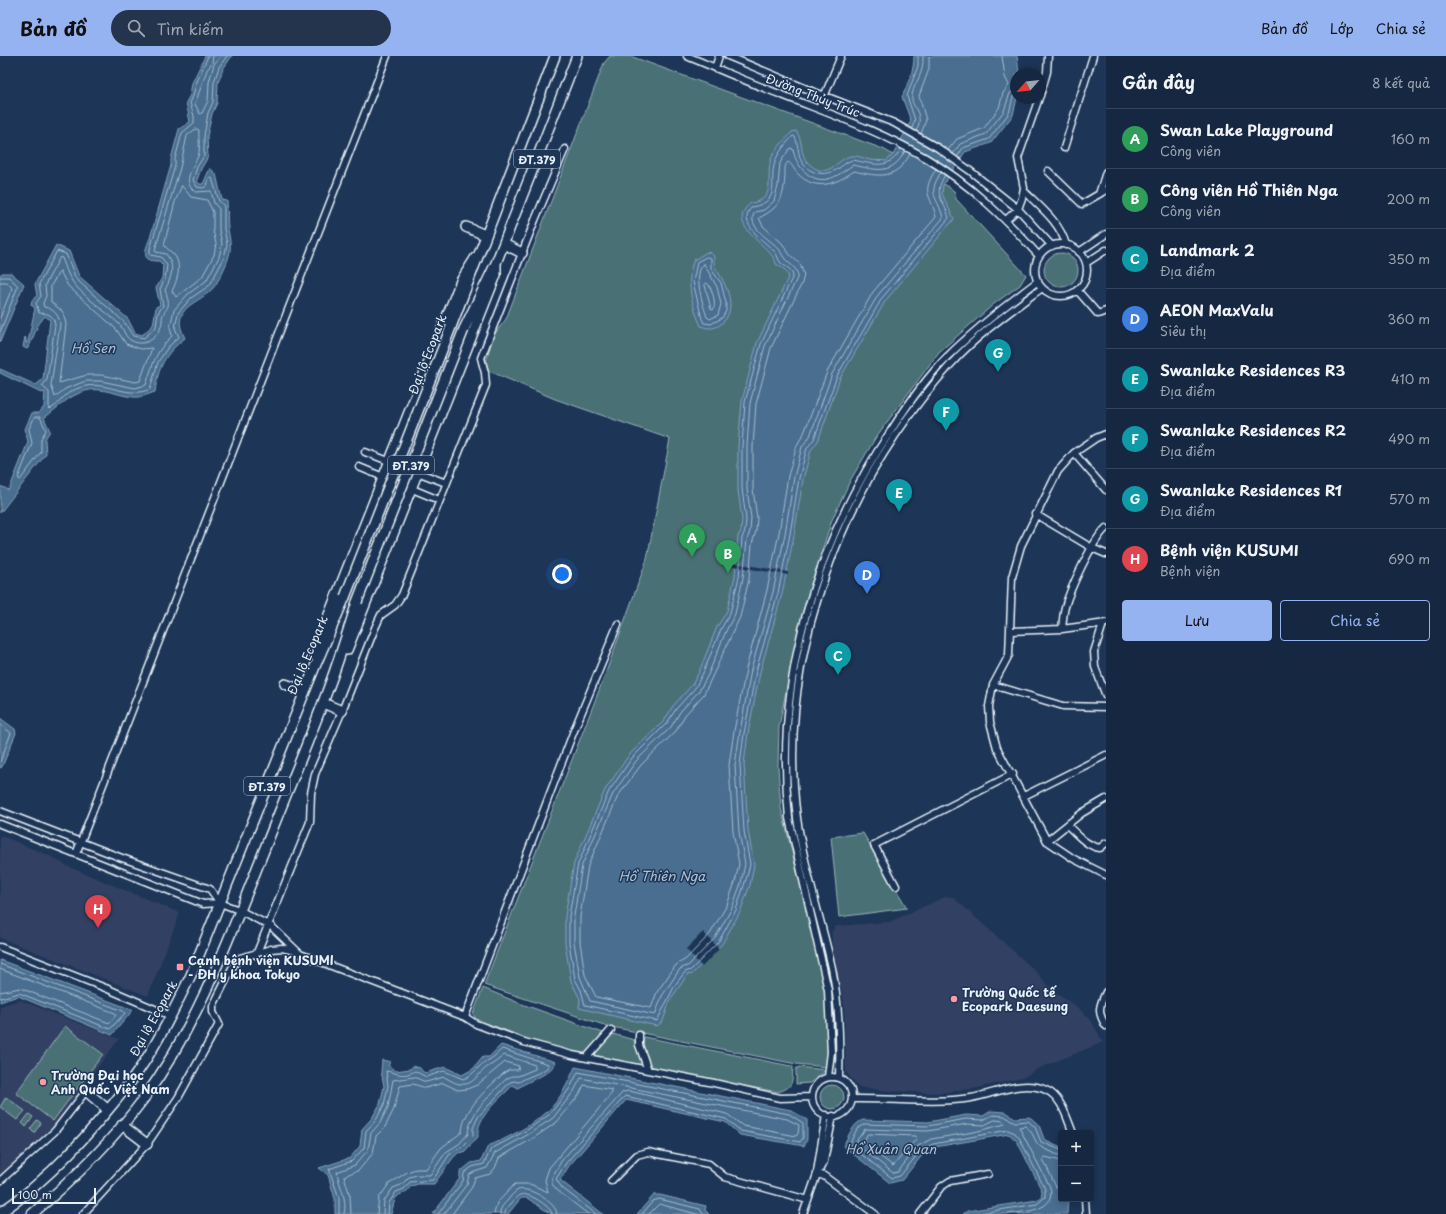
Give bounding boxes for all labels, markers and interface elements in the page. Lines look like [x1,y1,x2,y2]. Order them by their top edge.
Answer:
search box [111,10,391,46]
text: Bản đồ [20,14,87,42]
icon: search [125,17,147,39]
text: Tìm kiếm [157,17,224,40]
text: Bản đồ [1261,18,1308,39]
text: Lớp [1330,18,1354,39]
text: Chia sẻ [1376,18,1426,39]
north arrow [1010,68,1046,104]
street label: Đường Thủy Trúc [763,69,863,121]
text: Gần đây [1122,69,1195,95]
text: 8 kết quả [1372,73,1430,92]
text: Swan Lake Playground [1160,118,1333,141]
text: A [1130,129,1140,148]
text: 160 m [1391,129,1430,148]
text: Công viên [1160,141,1221,160]
road number: ĐT.379 [514,150,560,168]
text: Công viên Hồ Thiên Nga [1160,178,1338,201]
text: B [1131,189,1139,208]
text: 200 m [1387,189,1430,208]
text: Công viên [1160,201,1221,220]
text: Landmark 2 [1160,238,1254,261]
text: C [1130,249,1140,268]
text: 350 m [1388,249,1430,268]
text: Địa điểm [1160,261,1215,280]
text: AEON MaxValu [1160,298,1274,321]
text: D [1130,309,1140,328]
text: 360 m [1387,309,1430,328]
street label: Đại lộ Ecopark [403,311,451,397]
text: Siêu thị [1160,321,1206,340]
water label: Hồ Sen [71,338,116,357]
pin: G [985,339,1011,372]
text: Swanlake Residences R3 [1160,358,1345,381]
text: E [1131,369,1139,388]
text: 410 m [1391,369,1430,388]
text: Địa điểm [1160,381,1215,400]
pin: F [933,398,959,431]
text: Swanlake Residences R2 [1160,418,1346,441]
text: F [1131,429,1139,448]
text: 490 m [1388,429,1430,448]
text: Địa điểm [1160,441,1215,460]
road number: ĐT.379 [388,456,434,474]
text: Swanlake Residences R1 [1160,478,1342,501]
pin: E [886,479,912,512]
text: G [1130,489,1140,508]
text: 570 m [1389,489,1430,508]
text: Địa điểm [1160,501,1215,520]
pin: A [679,524,705,557]
text: Bệnh viện KUSUMI [1160,538,1299,561]
pin: B [715,540,741,573]
text: H [1130,549,1140,568]
text: 690 m [1388,549,1430,568]
pin: D [854,561,880,594]
text: Bệnh viện [1160,561,1220,580]
your location [552,564,572,584]
button: Lưu [1122,600,1272,641]
button: Chia sẻ [1280,600,1430,641]
street label: Đại lộ Ecopark [282,613,332,697]
pin: C [825,642,851,675]
road number: ĐT.379 [244,777,290,795]
water label: Hồ Thiên Nga [619,866,706,885]
pin: H [85,895,111,928]
place label: Cạnh bệnh viện KUSUMI - ĐH y khoa Tokyo [188,951,334,983]
marker: Cạnh bệnh viện KUSUMI - ĐH y khoa Tokyo [175,962,185,972]
street label: Đại lộ Ecopark [125,977,181,1059]
place label: Trường Quốc tế Ecopark Daesung [962,983,1068,1015]
marker: Trường Quốc tế Ecopark Daesung [949,994,959,1004]
place label: Trường Đại học Anh Quốc Việt Nam [51,1066,170,1098]
marker: Trường Đại học Anh Quốc Việt Nam [38,1077,48,1087]
map controls [1058,1130,1094,1202]
button: + [1058,1130,1094,1166]
water label: Hồ Xuân Quan [845,1139,937,1158]
button: − [1058,1166,1094,1202]
scale bar [12,1186,96,1205]
text: 100 m [18,1186,52,1203]

